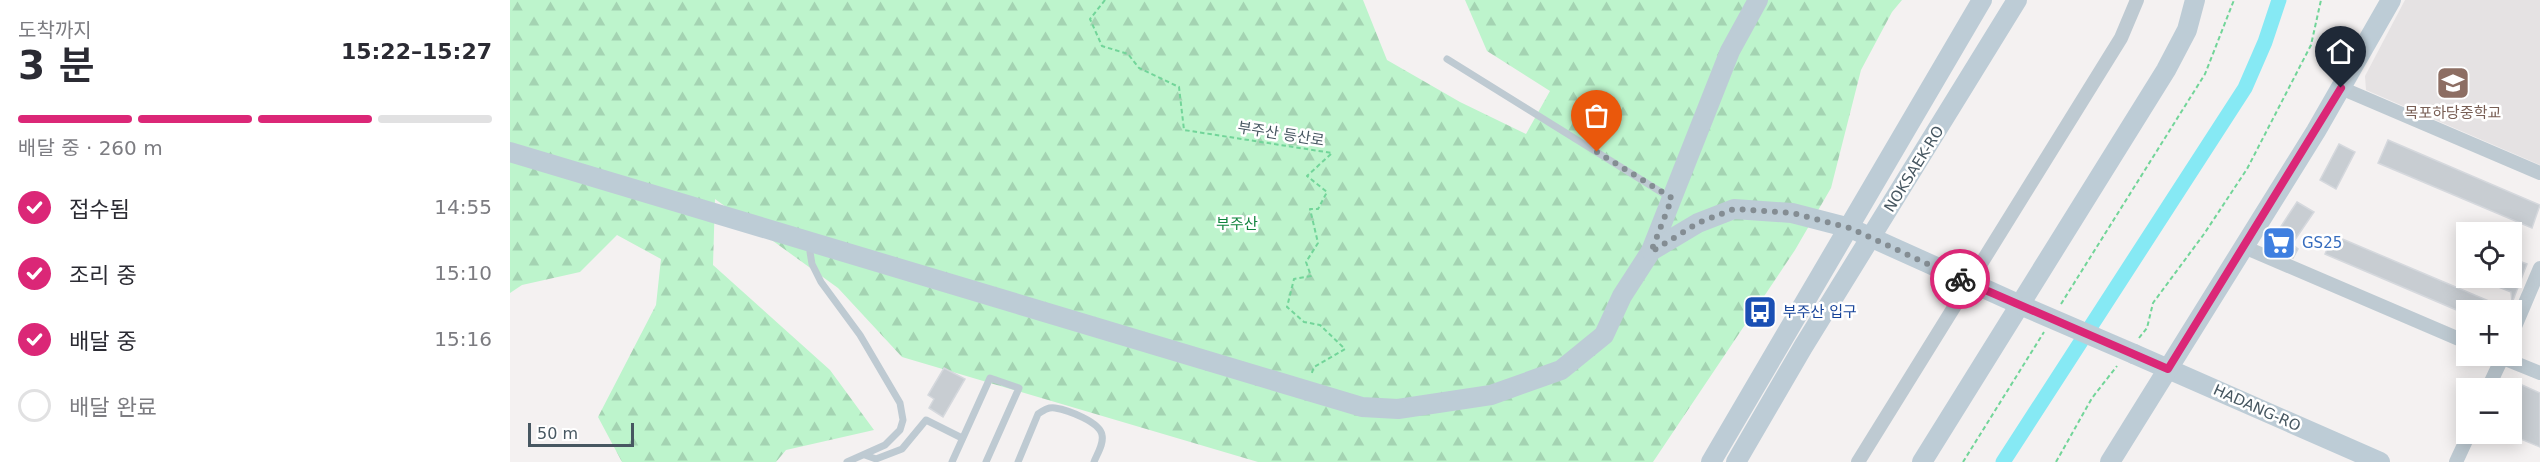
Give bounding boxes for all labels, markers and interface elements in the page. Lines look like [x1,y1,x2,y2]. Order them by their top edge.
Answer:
text: 도착까지 [18,18,92,42]
pin [2315,26,2366,88]
icon: home [2324,35,2357,68]
text: 15:22–15:27 [341,39,492,64]
text: 3 분 [18,43,95,88]
school or university icon: 목포하당중학교 [2435,65,2471,101]
pin [1571,90,1622,152]
icon: bag [1580,99,1613,132]
place label: 목포하당중학교 [2405,104,2501,122]
street label: 부주산 등산로 [1236,118,1326,150]
street label: NOKSAEK-RO [1880,123,1948,215]
text: 배달 중 · 260 m [18,136,163,160]
icon: check [18,191,51,224]
text: 14:55 [434,195,492,219]
text: 접수됨 [69,197,130,222]
park label: 부주산 [1216,215,1258,233]
map controls [2456,222,2522,444]
button: locate [2456,222,2522,288]
supermarket icon: GS25 [2261,225,2297,261]
place label: GS25 [2302,234,2342,252]
courier [1930,249,1990,309]
icon: check [18,257,51,290]
text: 15:10 [434,261,492,285]
text: 조리 중 [69,263,137,288]
icon: bike [1944,263,1977,296]
bus stop icon: 부주산 입구 [1742,294,1778,330]
button: + [2456,300,2522,366]
place label: 부주산 입구 [1783,303,1857,321]
icon: check [18,323,51,356]
text: 15:16 [434,327,492,351]
text: 배달 중 [69,329,137,354]
button: − [2456,378,2522,444]
street label: HADANG-RO [2211,381,2303,435]
text: 배달 완료 [69,395,157,420]
scale bar [528,420,634,448]
text: 50 m [537,424,578,443]

